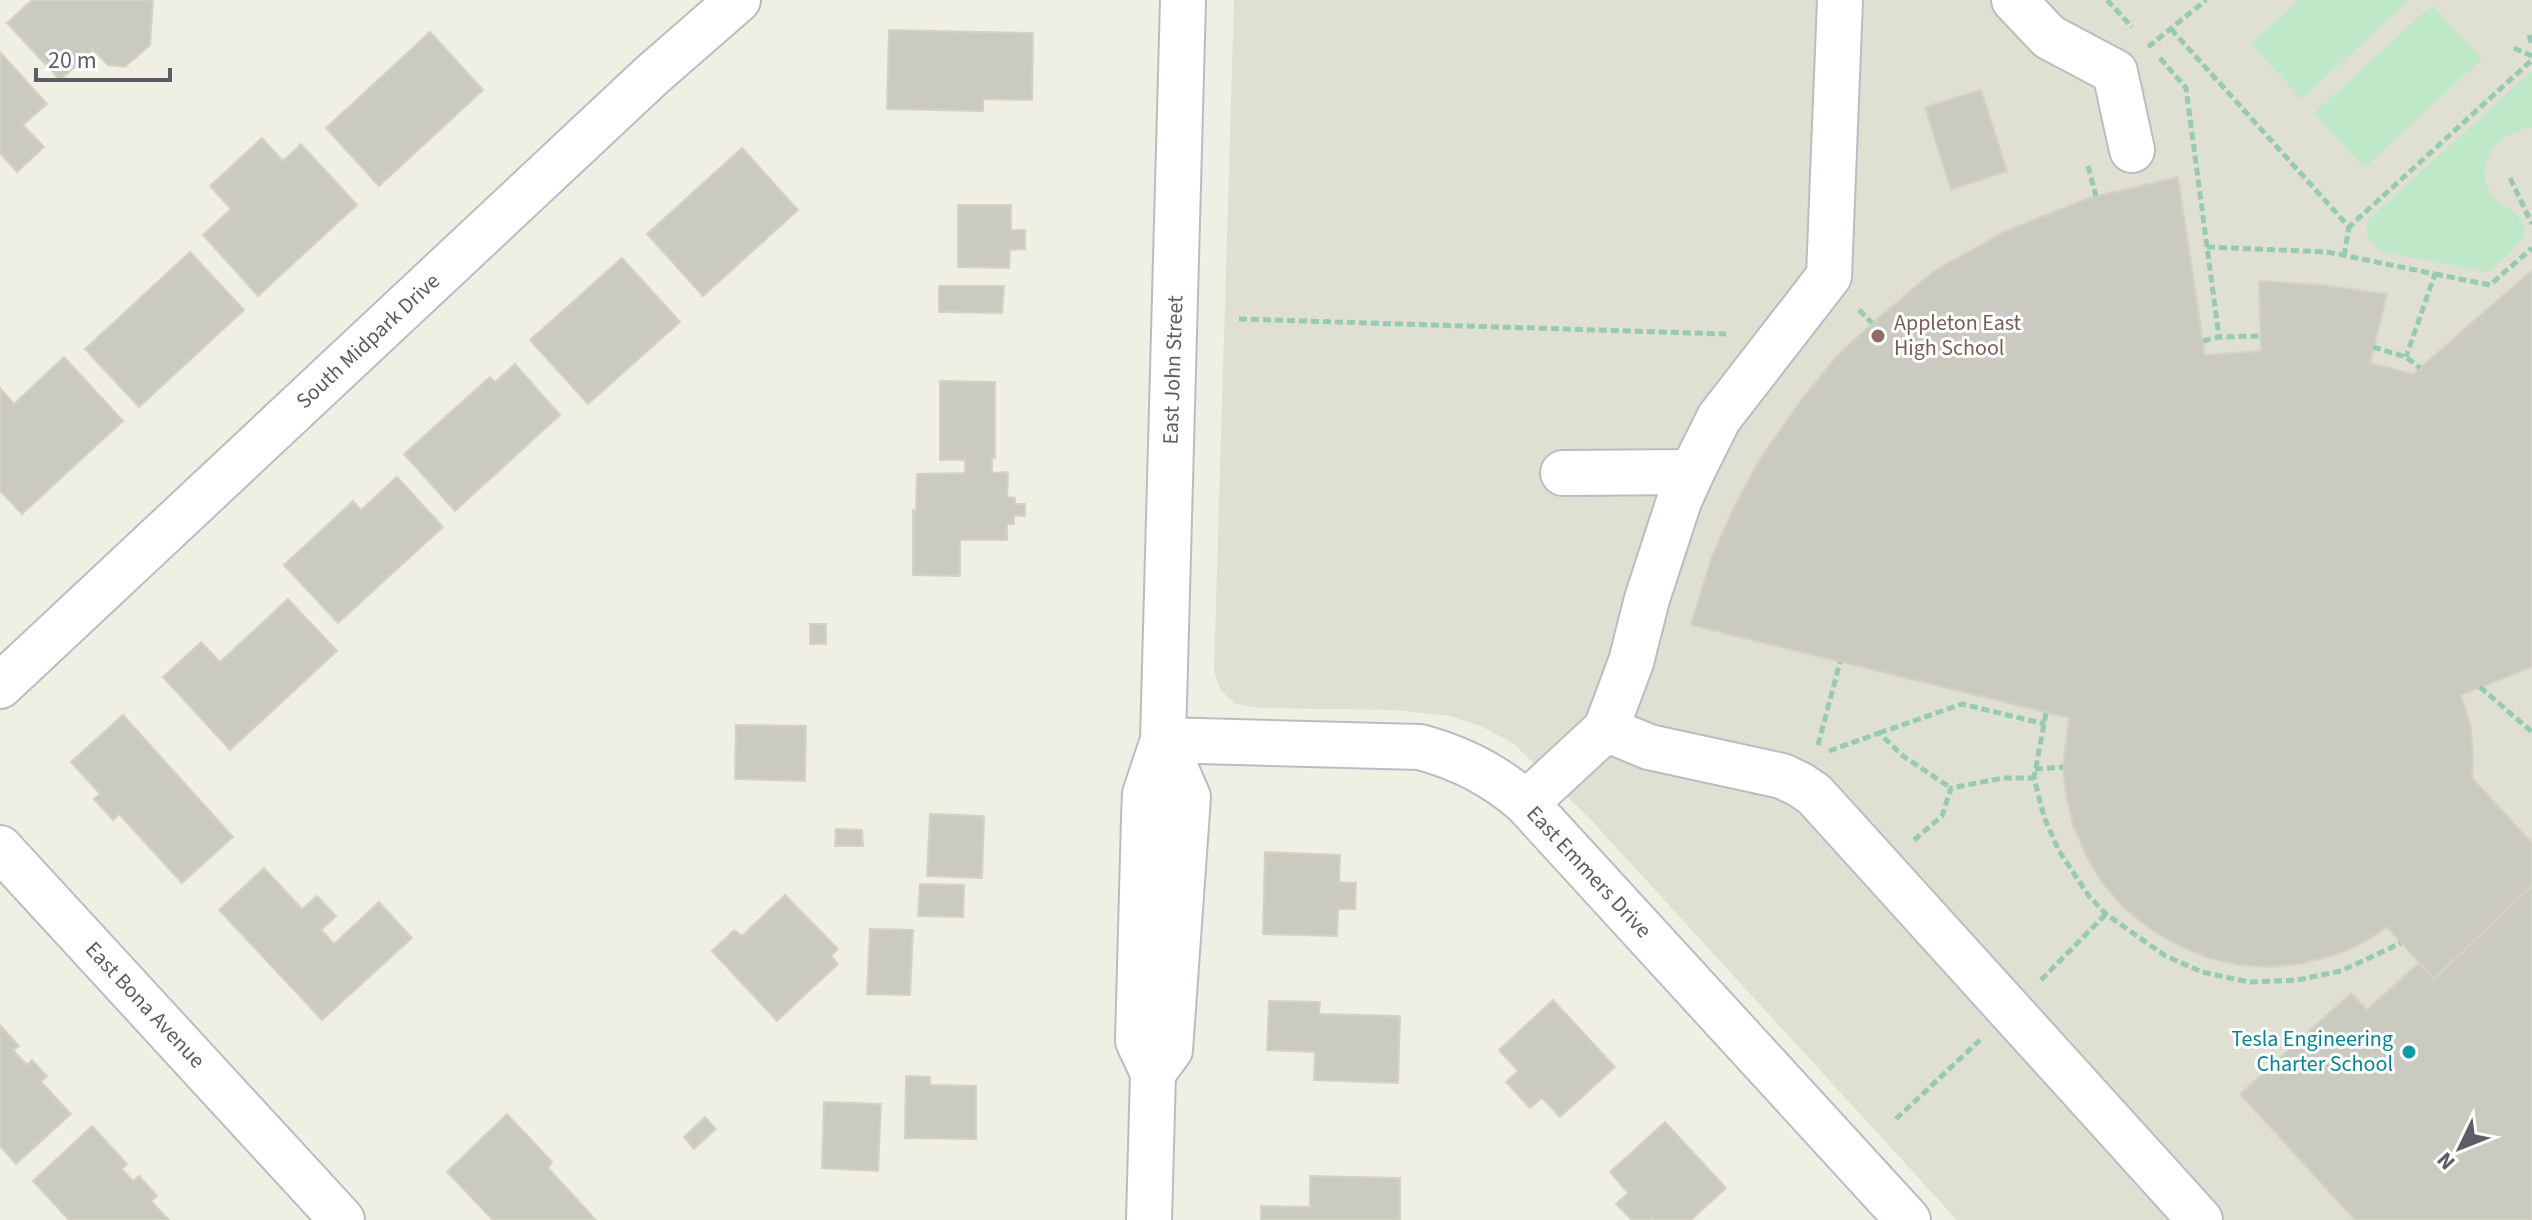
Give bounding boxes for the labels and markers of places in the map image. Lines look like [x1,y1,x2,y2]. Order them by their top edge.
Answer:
place label: Appleton East High School [1894,307,2022,364]
marker: Appleton East High School [1869,327,1887,345]
place label: Tesla Engineering Charter School [2231,1023,2393,1080]
marker: Tesla Engineering Charter School [2400,1043,2418,1061]

